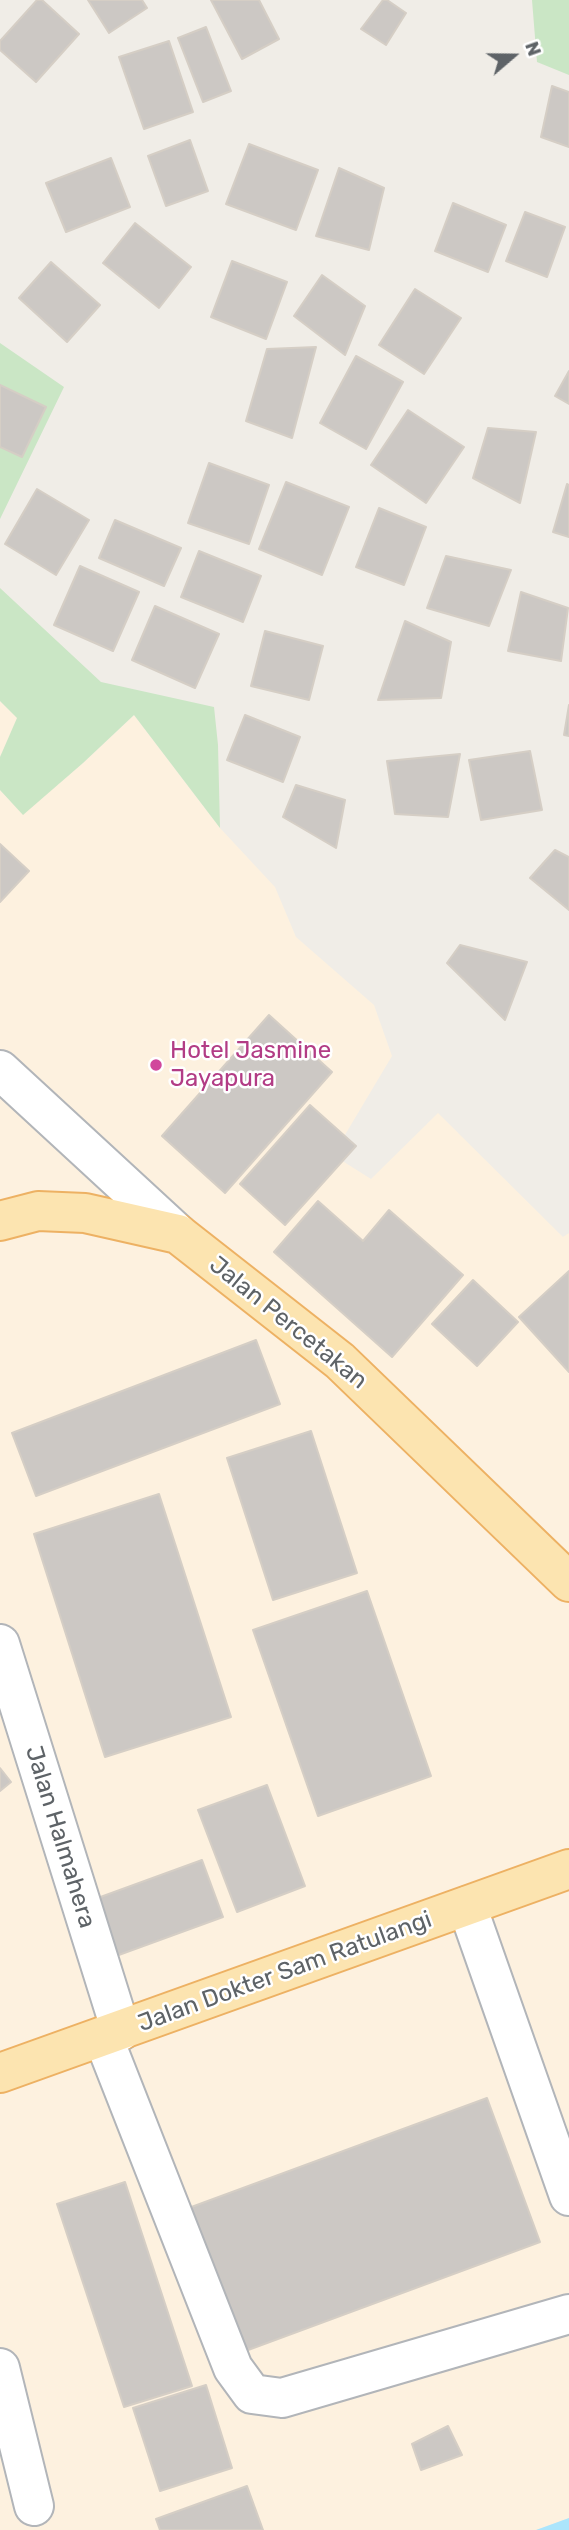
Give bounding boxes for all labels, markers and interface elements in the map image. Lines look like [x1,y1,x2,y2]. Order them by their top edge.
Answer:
north arrow [478,21,548,91]
text: N [520,38,546,59]
place label: Hotel Jasmine Jayapura [170,1037,331,1093]
marker: Hotel Jasmine Jayapura [148,1057,164,1073]
street label: Jalan Percetakan [203,1251,373,1395]
street label: Jalan Halmahera [19,1742,101,1932]
street label: Jalan Dokter Sam Ratulangi [134,1905,436,2039]

